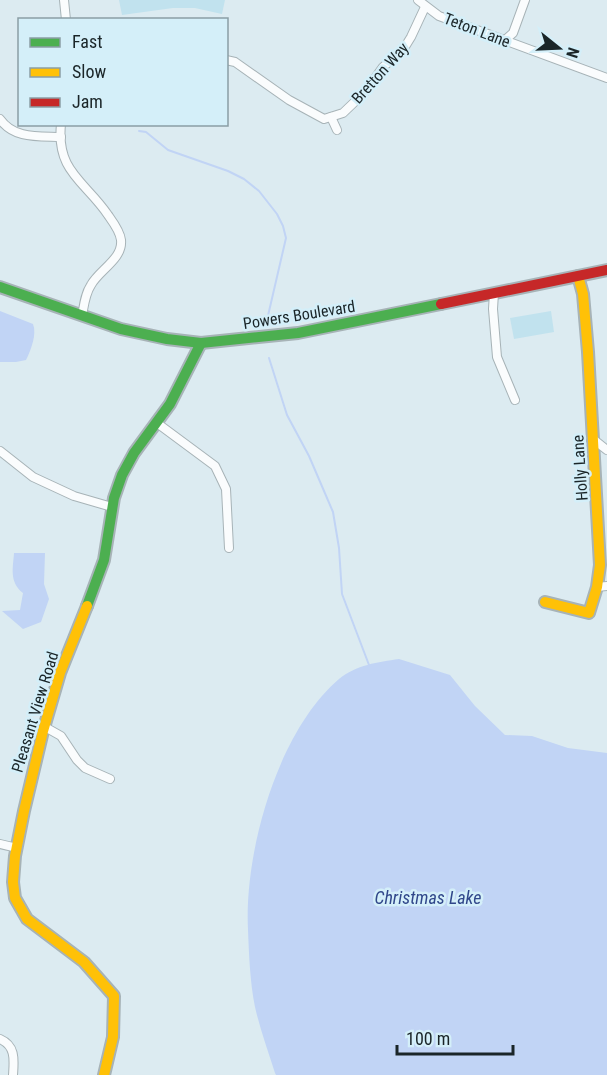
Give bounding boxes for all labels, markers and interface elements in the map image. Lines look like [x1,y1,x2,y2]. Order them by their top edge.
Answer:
street label: Teton Lane [441,9,513,51]
legend [18,18,228,126]
north arrow [529,18,589,78]
text: Fast [72,31,103,52]
street label: Bretton Way [348,38,413,108]
text: N [562,45,583,60]
text: Slow [72,61,107,82]
text: Jam [72,91,103,112]
street label: Powers Boulevard [242,297,356,333]
street label: Holly Lane [568,434,592,502]
street label: Pleasant View Road [8,649,62,775]
water label: Christmas Lake [375,887,481,908]
scale bar [397,1018,512,1056]
text: 100 m [406,1028,450,1049]

